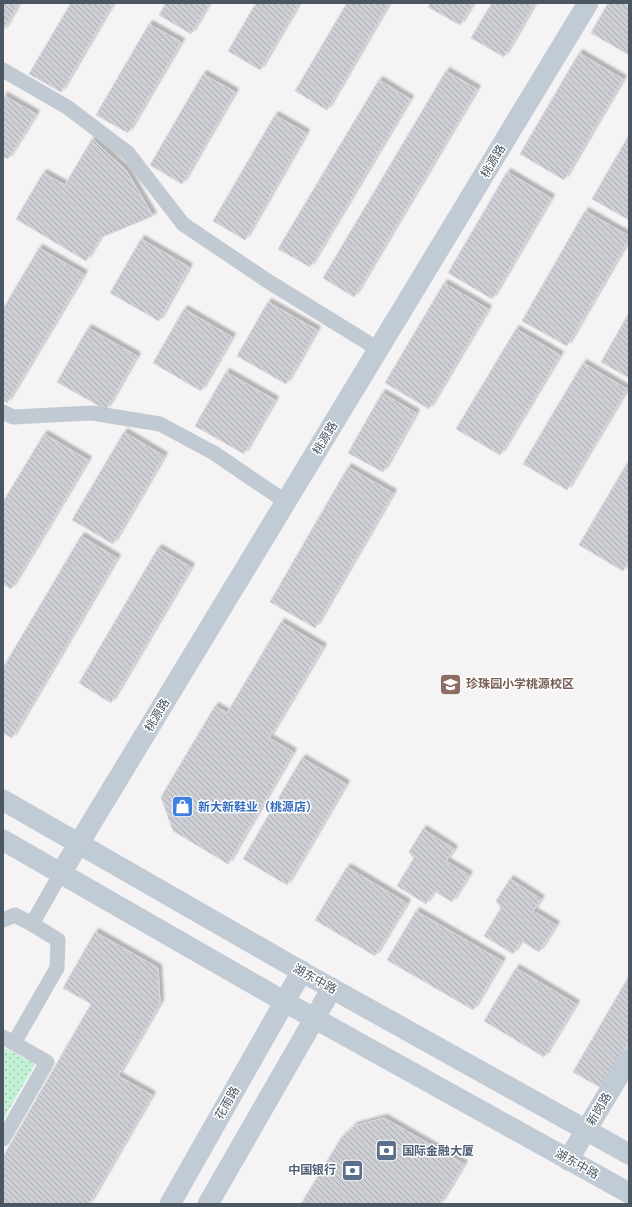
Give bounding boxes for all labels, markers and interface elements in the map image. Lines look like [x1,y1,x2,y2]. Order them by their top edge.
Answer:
street label: 桃源路 [478,142,509,181]
street label: 桃源路 [310,419,341,458]
school or university icon: 珍珠园小学桃源校区 [438,671,464,697]
place label: 珍珠园小学桃源校区 [466,677,574,692]
street label: 桃源路 [142,696,173,735]
shop icon: 新大新鞋业（桃源店） [170,794,196,820]
place label: 新大新鞋业（桃源店） [198,800,318,815]
street label: 湖东中路 [290,961,339,998]
street label: 花雨路 [212,1084,243,1123]
street label: 新岗路 [584,1090,615,1129]
bank icon: 国际金融大厦 [374,1138,400,1164]
place label: 国际金融大厦 [402,1144,474,1159]
street label: 湖东中路 [552,1146,601,1183]
bank icon: 中国银行 [339,1157,365,1183]
place label: 中国银行 [288,1163,336,1178]

